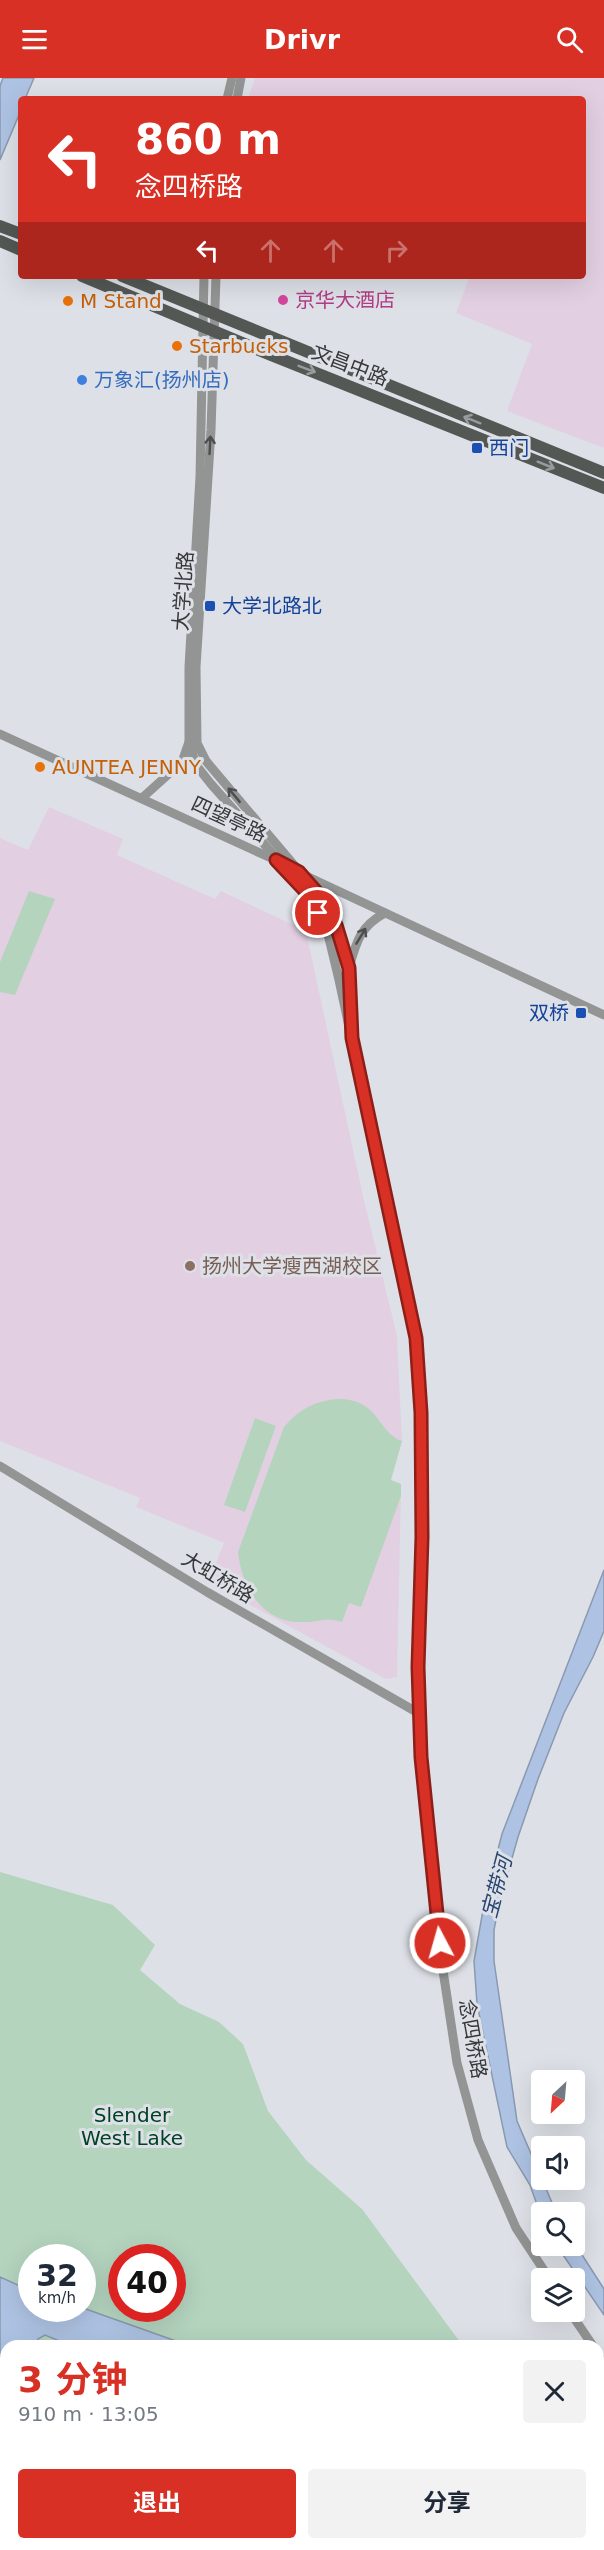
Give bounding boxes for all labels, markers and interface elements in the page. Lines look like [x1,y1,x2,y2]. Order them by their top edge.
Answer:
icon: menu [18,23,51,56]
icon: search [553,23,586,56]
text: Drivr [264,24,340,55]
text: 860 m [135,115,281,164]
icon: left [36,120,114,198]
text: 念四桥路 [135,171,243,202]
icon: left [191,234,224,267]
icon: ahead [254,234,287,267]
icon: ahead [317,234,350,267]
icon: right [380,234,413,267]
place label: 京华大酒店 [295,288,395,312]
place label: M Stand [80,289,162,313]
marker: 京华大酒店 [276,293,290,307]
marker: M Stand [61,294,75,308]
place label: Starbucks [189,334,288,358]
marker: Starbucks [170,339,184,353]
street label: 文昌中路 [308,339,392,391]
one-way arrow [297,364,315,375]
place label: 万象汇(扬州店) [94,368,230,392]
marker: 万象汇(扬州店) [75,373,89,387]
one-way arrow [463,414,481,425]
one-way arrow [205,435,216,455]
place label: 西门 [489,436,529,460]
marker: 西门 [470,441,484,455]
one-way arrow [537,460,555,471]
street label: 大学北路 [168,550,198,632]
place label: 大学北路北 [222,594,322,618]
marker: 大学北路北 [203,599,217,613]
place label: AUNTEA JENNY [52,755,202,779]
marker: AUNTEA JENNY [33,760,47,774]
one-way arrow [228,787,241,803]
street label: 四望亭路 [188,791,270,847]
pin [292,887,343,938]
icon: arrive [301,896,334,929]
one-way arrow [355,928,367,945]
place label: 双桥 [529,1001,569,1025]
marker: 双桥 [574,1006,588,1020]
place label: 扬州大学瘦西湖校区 [202,1254,382,1278]
marker: 扬州大学瘦西湖校区 [183,1259,197,1273]
street label: 大虹桥路 [178,1546,258,1608]
water label: 宝带河 [477,1850,518,1921]
position arrow [408,1911,472,1975]
street label: 念四桥路 [454,1998,492,2080]
north arrow [531,2070,585,2124]
map controls [531,2070,585,2322]
park label: Slender West Lake [81,2103,183,2150]
button: sound [531,2136,585,2190]
button: search [531,2202,585,2256]
speed limit sign: 40 [108,2244,186,2322]
text: 32 [36,2258,78,2293]
button: layers [531,2268,585,2322]
text: km/h [38,2289,76,2307]
text: 3 分钟 [18,2359,128,2400]
button: close [523,2360,586,2423]
text: 910 m · 13:05 [18,2402,159,2426]
button: 退出 [18,2469,296,2538]
button: 分享 [308,2469,586,2538]

